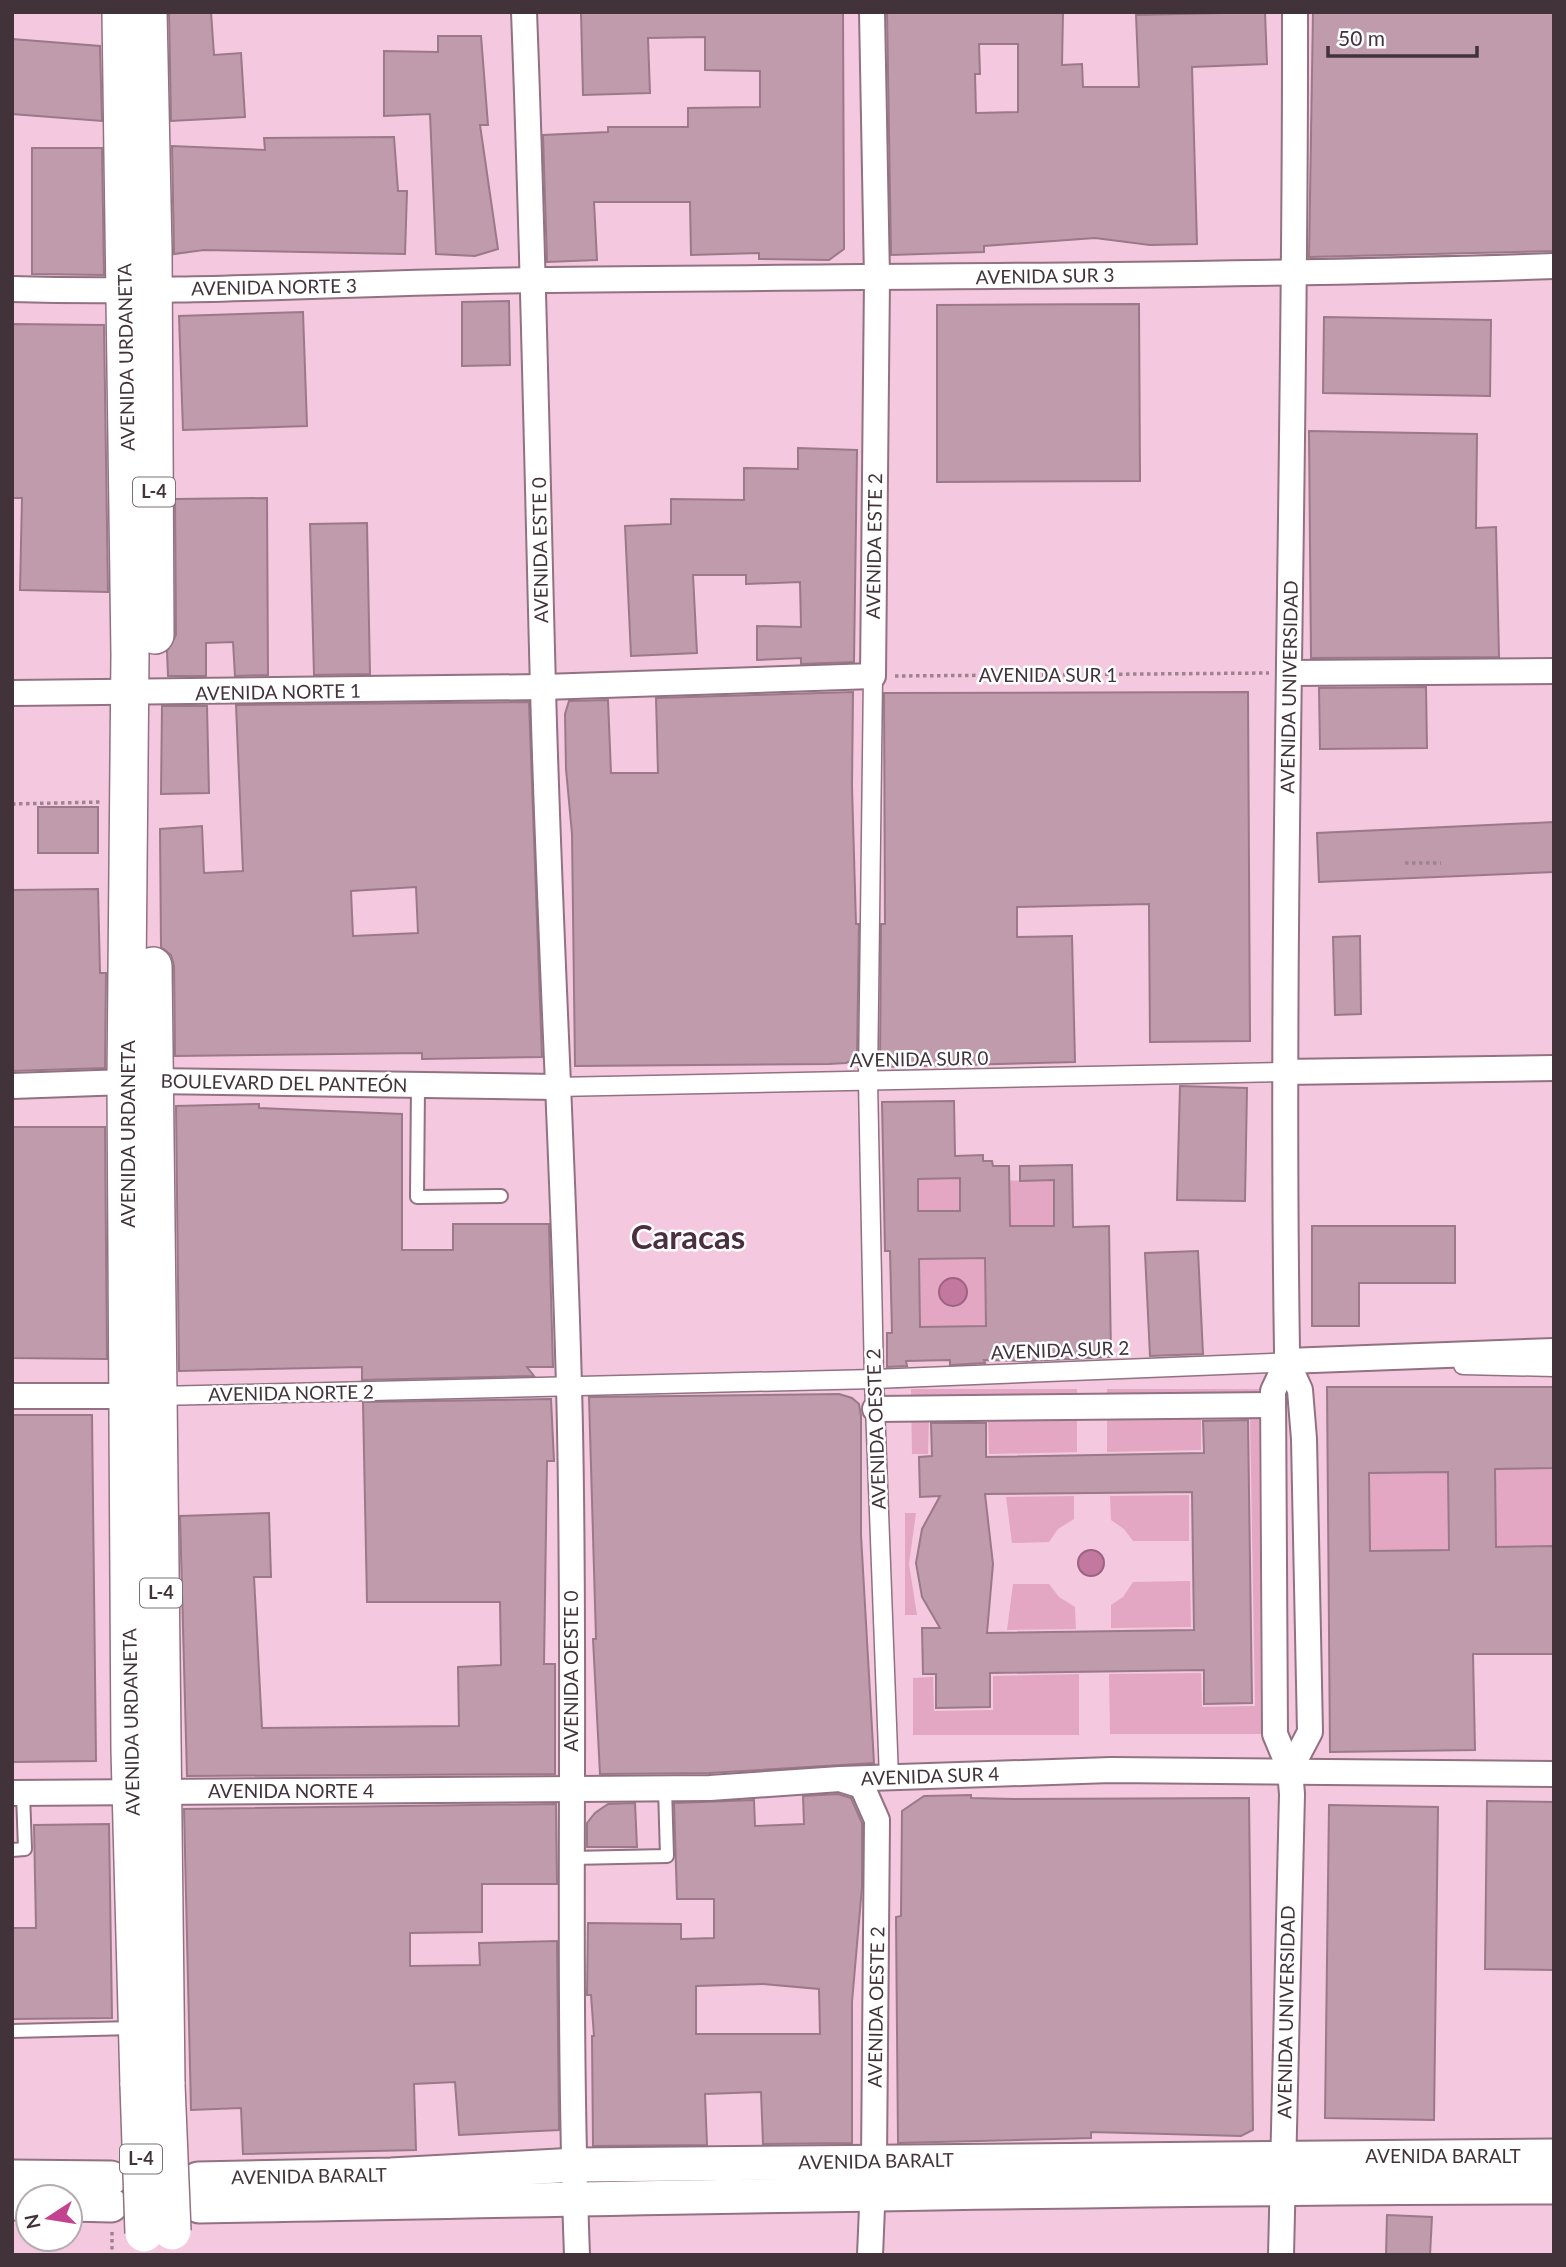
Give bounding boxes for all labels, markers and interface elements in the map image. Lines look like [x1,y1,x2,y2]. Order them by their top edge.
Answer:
scale bar [1328,14,1477,58]
text: 50 m [1338,25,1385,50]
street label: AVENIDA URDANETA [112,263,139,451]
street label: AVENIDA SUR 3 [975,263,1115,288]
street label: AVENIDA NORTE 3 [191,274,357,299]
street label: AVENIDA ESTE 2 [861,473,886,619]
street label: AVENIDA ESTE 0 [527,477,552,623]
road number: L-4 [133,478,175,506]
street label: AVENIDA UNIVERSIDAD [1275,580,1302,794]
street label: AVENIDA SUR 1 [979,663,1117,686]
street label: AVENIDA NORTE 1 [195,679,361,704]
street label: AVENIDA URDANETA [116,1040,139,1228]
street label: AVENIDA SUR 0 [849,1046,989,1071]
street label: BOULEVARD DEL PANTEÓN [160,1069,408,1096]
district label: Caracas [631,1216,745,1256]
street label: AVENIDA SUR 2 [990,1336,1130,1363]
street label: AVENIDA OESTE 2 [861,1348,890,1510]
street label: AVENIDA NORTE 2 [208,1380,374,1405]
road number: L-4 [140,1578,182,1608]
street label: AVENIDA OESTE 0 [559,1590,582,1752]
street label: AVENIDA URDANETA [117,1628,144,1816]
street label: AVENIDA SUR 4 [860,1762,1000,1789]
street label: AVENIDA NORTE 4 [208,1779,374,1802]
street label: AVENIDA UNIVERSIDAD [1272,1905,1299,2119]
street label: AVENIDA OESTE 2 [863,1926,888,2088]
road number: L-4 [120,2144,162,2174]
street label: AVENIDA BARALT [1365,2144,1521,2167]
street label: AVENIDA BARALT [798,2148,954,2173]
street label: AVENIDA BARALT [231,2163,387,2188]
north arrow [14,2183,84,2253]
text: N [19,2212,45,2231]

